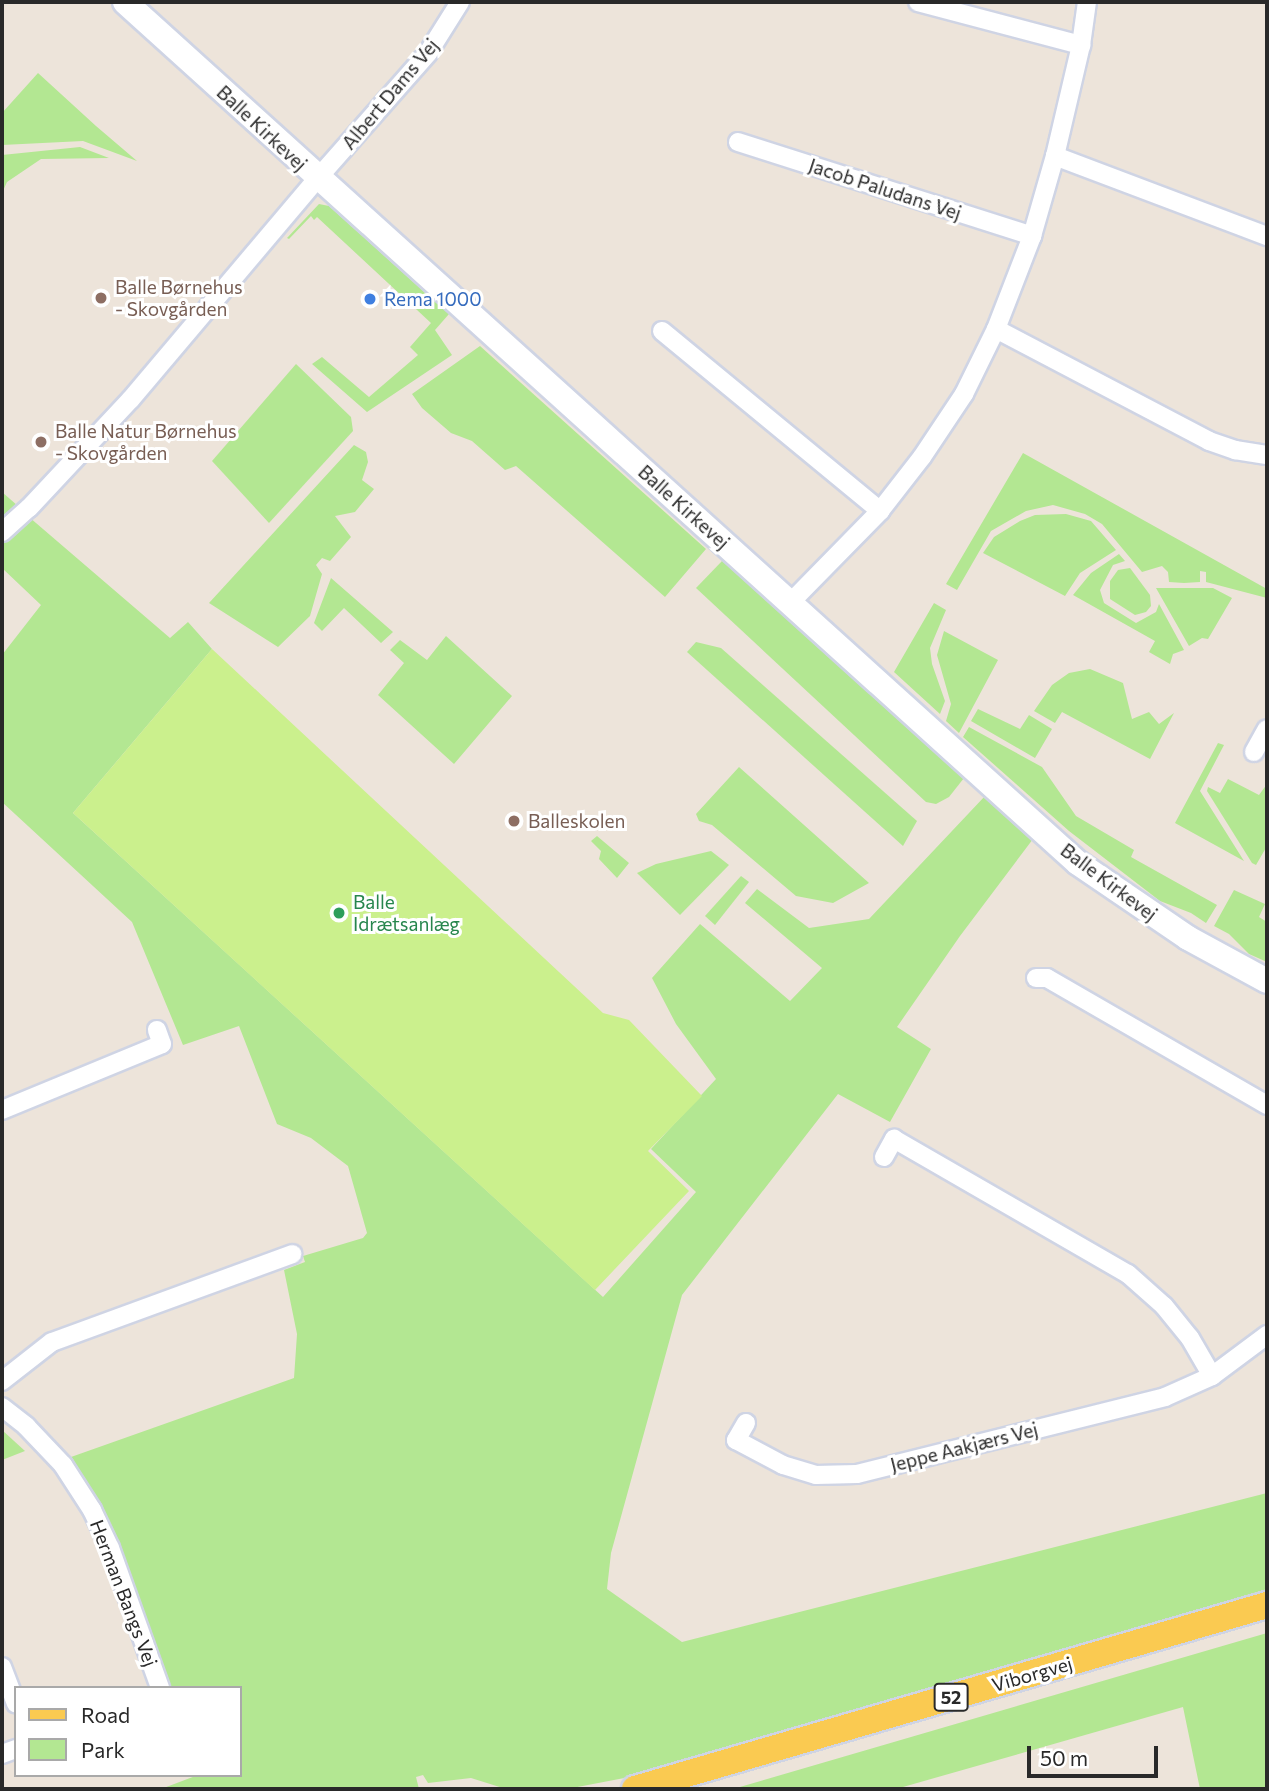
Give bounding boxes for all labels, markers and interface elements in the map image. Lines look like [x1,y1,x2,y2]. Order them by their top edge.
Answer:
street label: Albert Dams Vej [337,34,443,154]
street label: Balle Kirkevej [212,81,312,175]
street label: Jacob Paludans Vej [806,154,964,224]
place label: Balle Børnehus - Skovgården [115,276,243,320]
place label: Rema 1000 [384,288,482,310]
marker: Balle Børnehus - Skovgården [93,290,109,306]
marker: Rema 1000 [362,291,378,307]
place label: Balle Natur Børnehus - Skovgården [55,420,237,464]
marker: Balle Natur Børnehus - Skovgården [33,434,49,450]
street label: Balle Kirkevej [634,460,734,554]
place label: Balleskolen [528,810,625,832]
marker: Balleskolen [506,813,522,829]
street label: Balle Kirkevej [1056,838,1162,926]
place label: Balle Idrætsanlæg [353,891,460,935]
marker: Balle Idrætsanlæg [331,905,347,921]
street label: Jeppe Aakjærs Vej [888,1418,1040,1476]
street label: Herman Bangs Vej [86,1516,162,1670]
street label: Viborgvej [989,1652,1075,1696]
road number: 52 [934,1682,968,1712]
legend [14,1686,242,1777]
text: Road [81,1702,130,1727]
scale bar [1031,1732,1162,1776]
text: Park [81,1737,125,1762]
text: 50 m [1040,1745,1088,1770]

